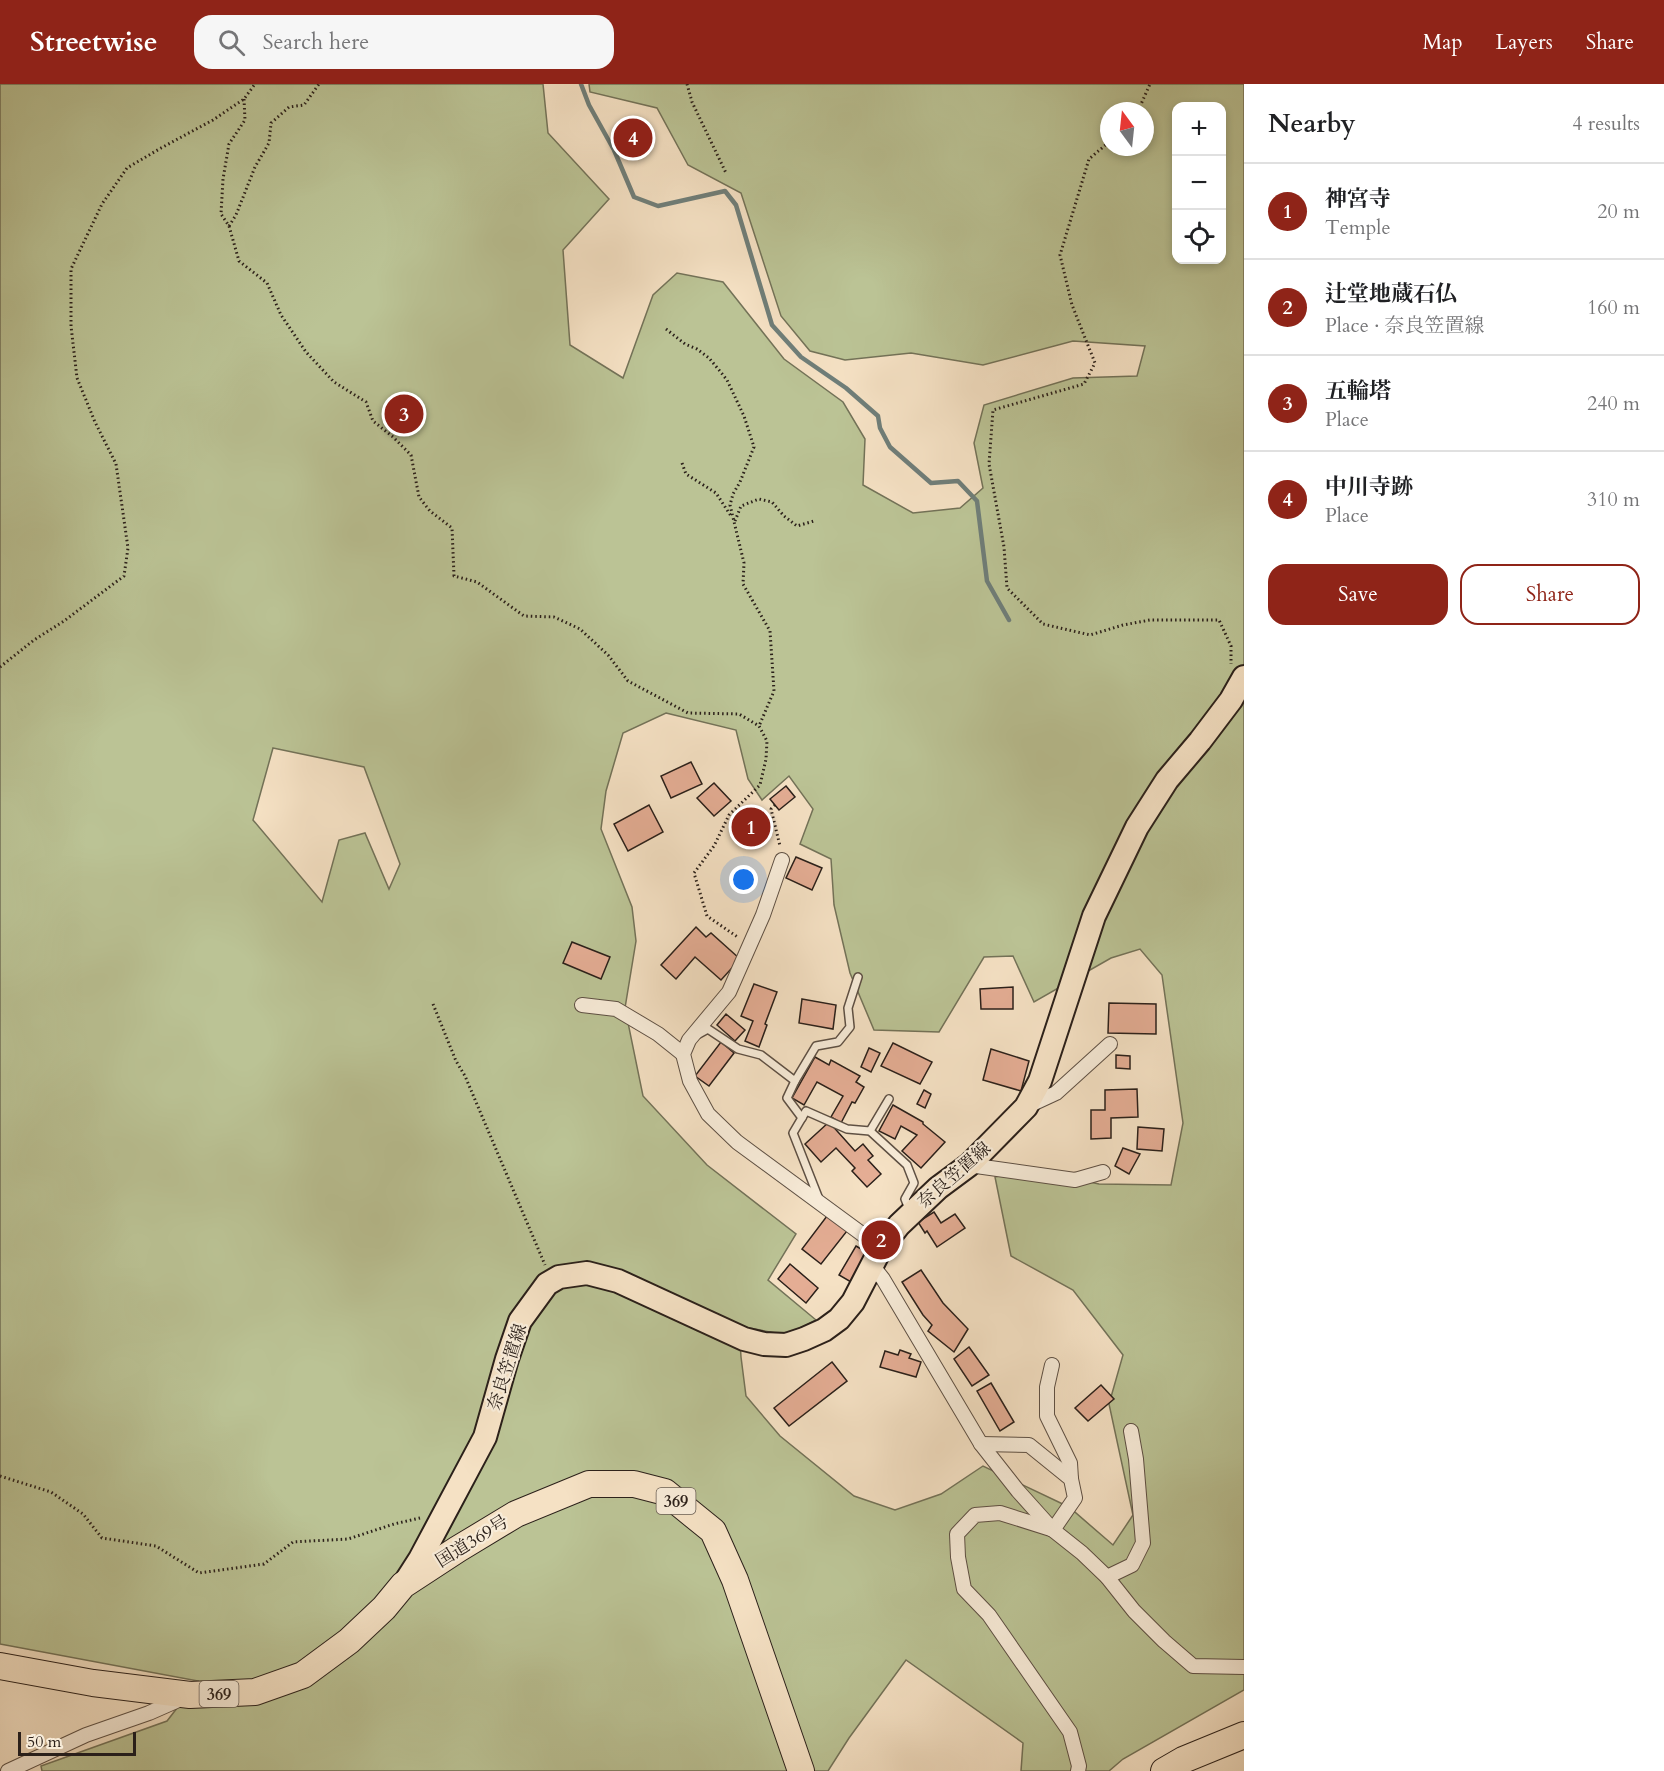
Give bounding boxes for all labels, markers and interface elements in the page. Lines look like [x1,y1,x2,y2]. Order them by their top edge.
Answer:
search box [194,15,614,69]
text: Streetwise [30,23,158,61]
icon: search [215,26,248,59]
text: Search here [263,27,369,57]
text: Map [1423,28,1463,57]
text: Layers [1496,28,1553,57]
text: Share [1586,28,1634,57]
north arrow [1100,102,1154,156]
map controls [1172,102,1226,264]
button: + [1172,102,1226,156]
text: Nearby [1268,106,1356,141]
text: 4 results [1572,110,1640,137]
pin: 4 [614,116,652,160]
button: − [1172,156,1226,210]
text: 神宮寺 [1325,184,1391,214]
text: 1 [1282,198,1293,225]
text: 20 m [1597,198,1640,225]
button: locate [1172,210,1226,264]
text: Temple [1325,214,1390,241]
text: 辻堂地蔵石仏 [1325,279,1457,309]
text: 2 [1282,294,1293,321]
text: 160 m [1587,294,1640,321]
text: Place · 奈良笠置線 [1325,312,1485,339]
text: 五輪塔 [1325,376,1391,406]
text: 3 [1282,390,1293,417]
text: 240 m [1587,390,1640,417]
pin: 3 [384,392,424,436]
text: Place [1325,406,1369,433]
text: 中川寺跡 [1325,472,1413,502]
text: 4 [1282,486,1293,513]
text: 310 m [1587,486,1640,513]
text: Place [1325,502,1369,529]
button: Save [1268,564,1448,625]
button: Share [1460,564,1640,625]
pin: 1 [732,804,771,850]
your location [729,865,758,894]
street label: 奈良笠置線 [912,1136,996,1214]
pin: 2 [862,1218,900,1262]
street label: 奈良笠置線 [482,1320,533,1414]
road number: 369 [656,1488,696,1514]
street label: 国道369号 [431,1509,514,1574]
road number: 369 [200,1681,238,1707]
scale bar [18,1729,136,1756]
text: 50 m [27,1731,61,1753]

